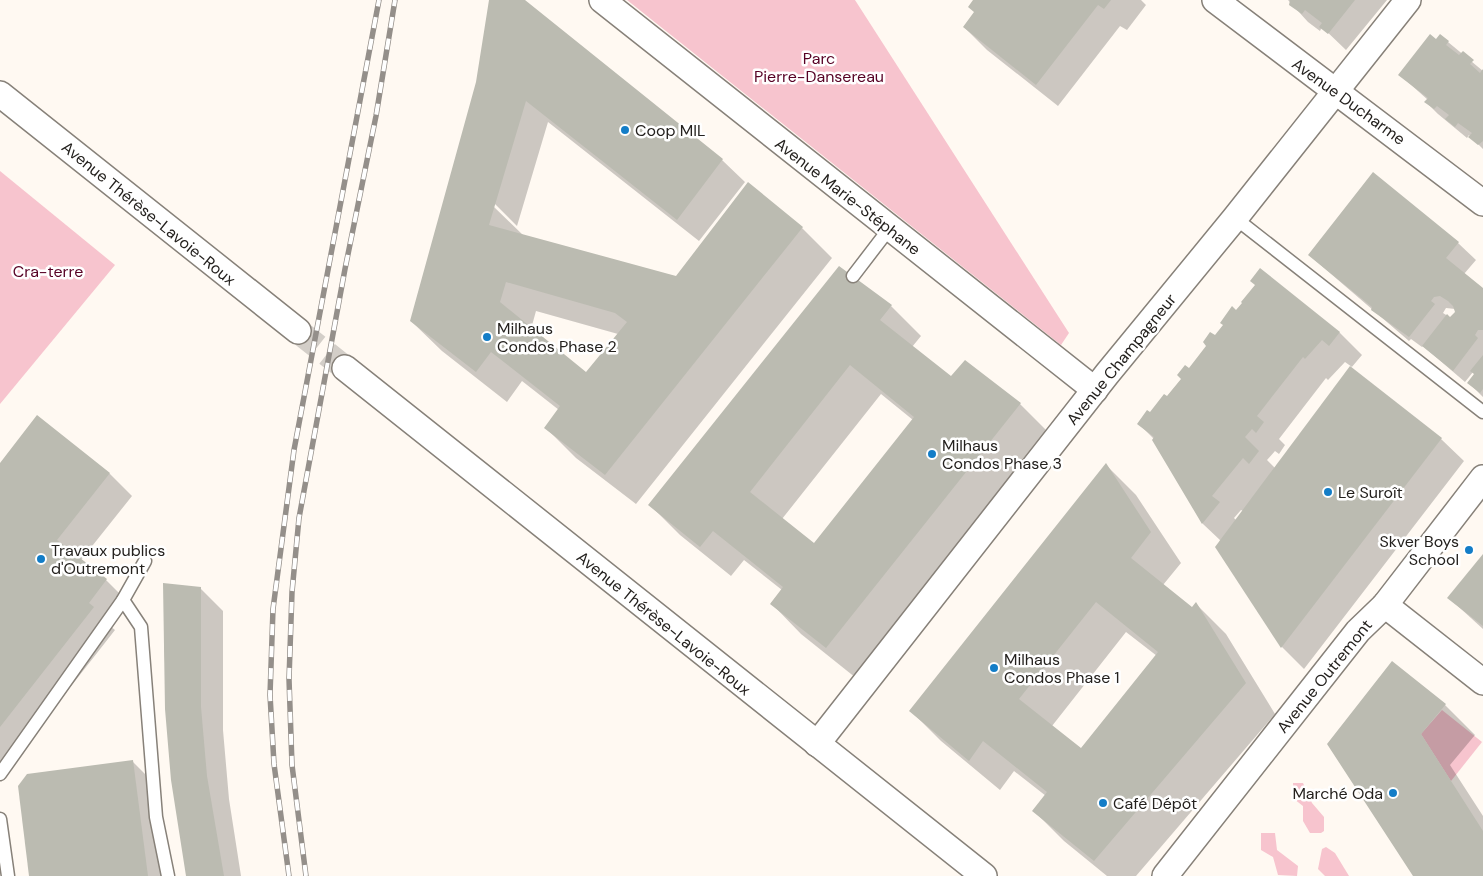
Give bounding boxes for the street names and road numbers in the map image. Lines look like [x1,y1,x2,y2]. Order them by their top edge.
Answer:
street label: Avenue Ducharme [1288,53,1410,150]
street label: Avenue Marie-Stéphane [771,133,925,260]
street label: Avenue Thérèse-Lavoie-Roux [57,137,240,290]
street label: Avenue Champagneur [1062,289,1181,429]
street label: Avenue Thérèse-Lavoie-Roux [572,547,755,700]
street label: Avenue Outremont [1272,615,1377,737]

